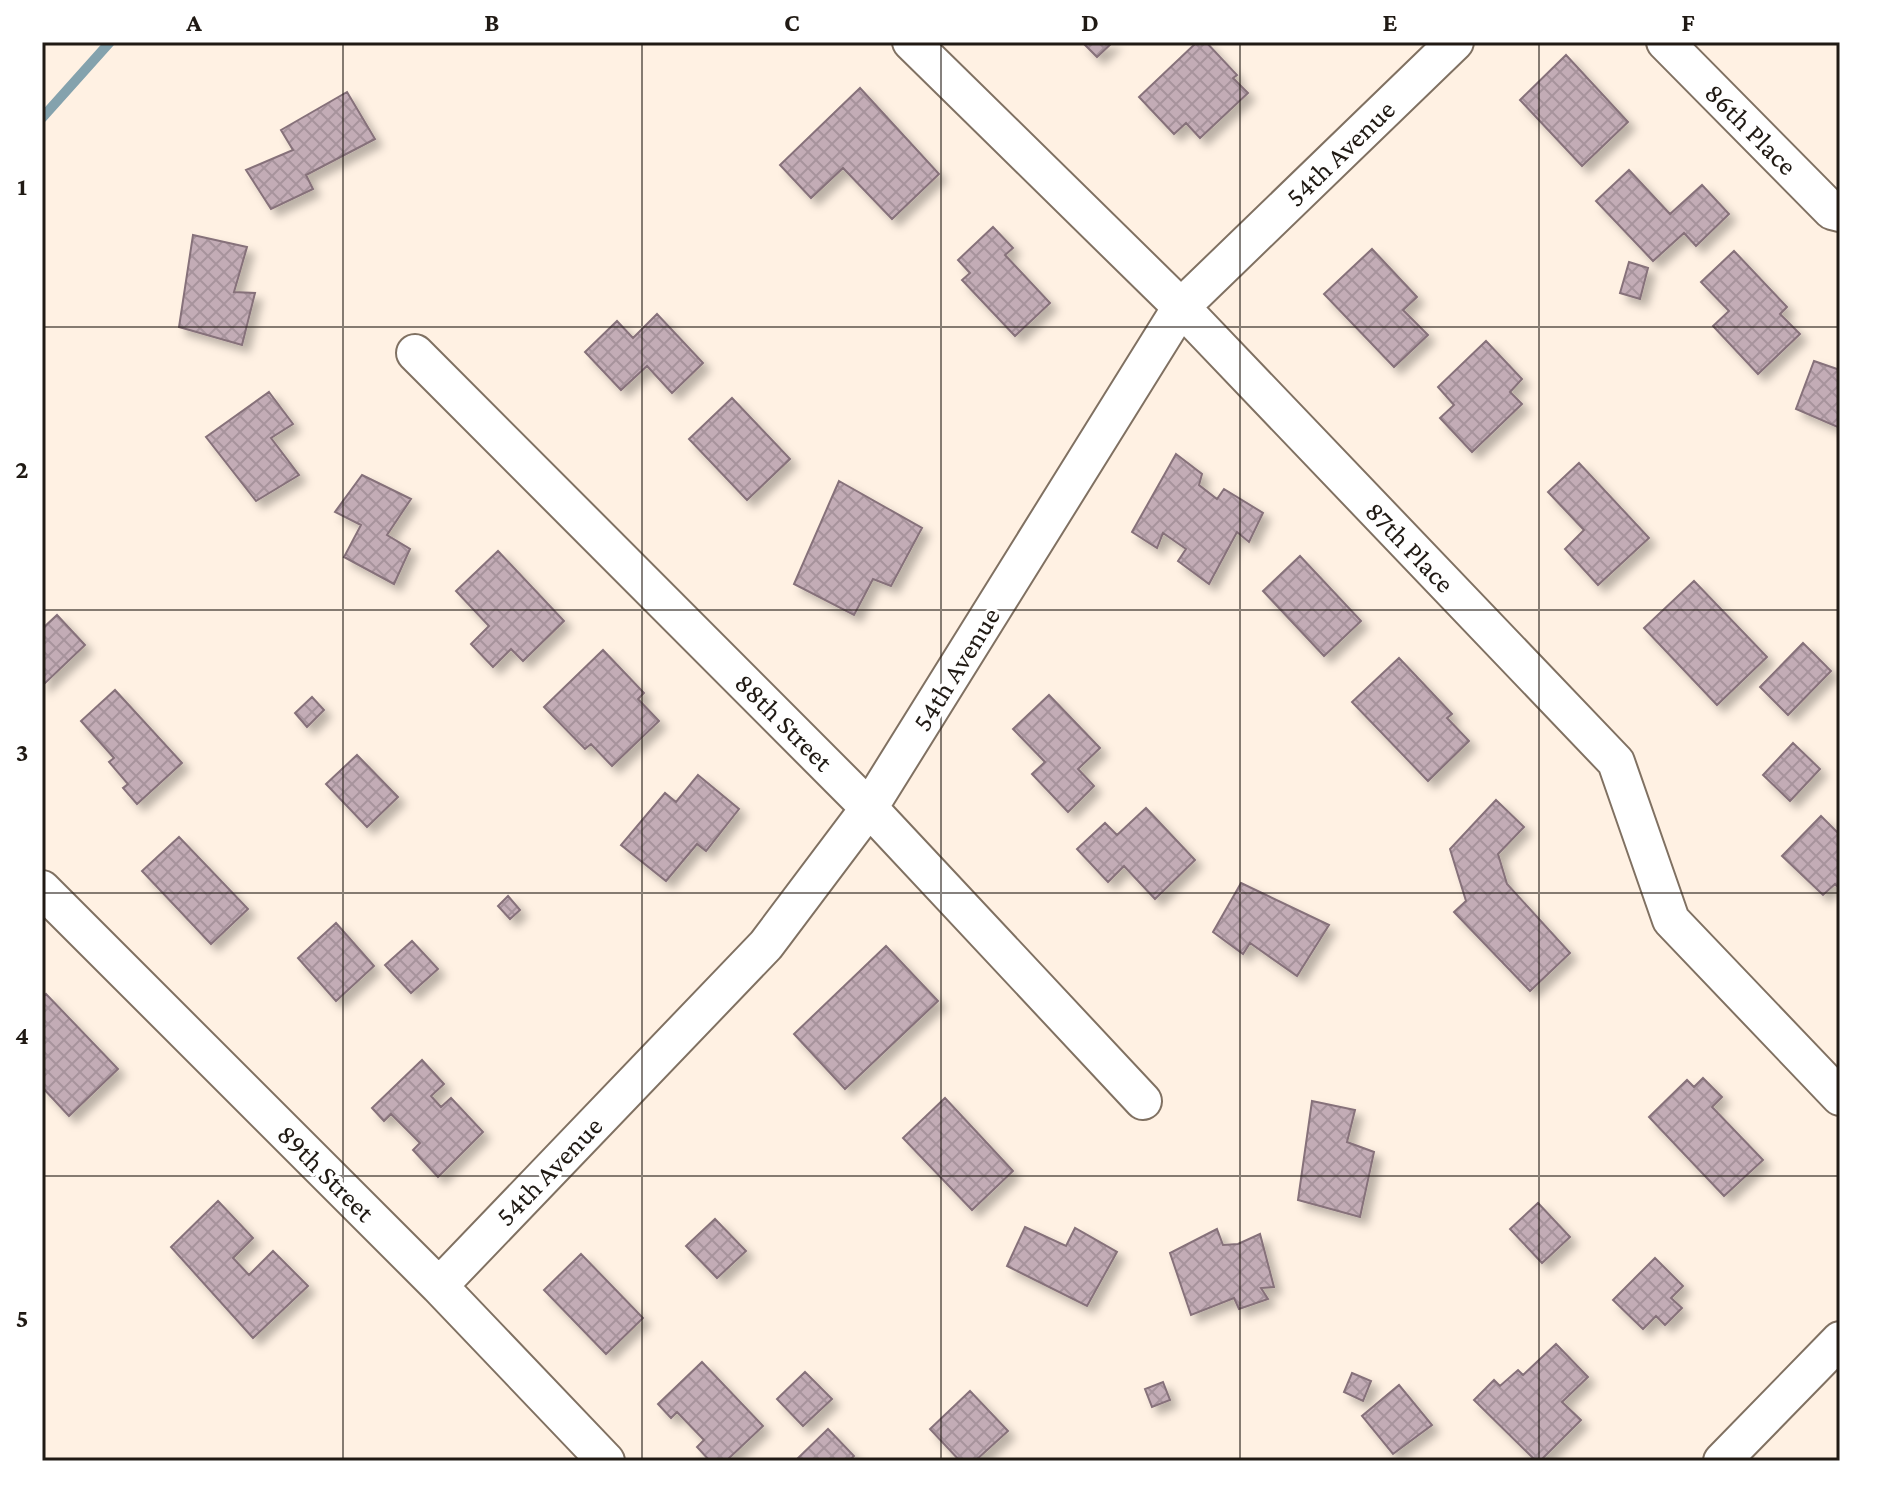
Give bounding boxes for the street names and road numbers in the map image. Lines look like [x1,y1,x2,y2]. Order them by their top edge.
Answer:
street label: 86th Place [1699,77,1803,181]
street label: 54th Avenue [1279,93,1401,213]
street label: 87th Place [1359,495,1461,599]
street label: 54th Avenue [906,602,1006,736]
street label: 88th Street [729,667,840,778]
street label: 54th Avenue [489,1110,609,1232]
street label: 89th Street [271,1118,381,1228]

